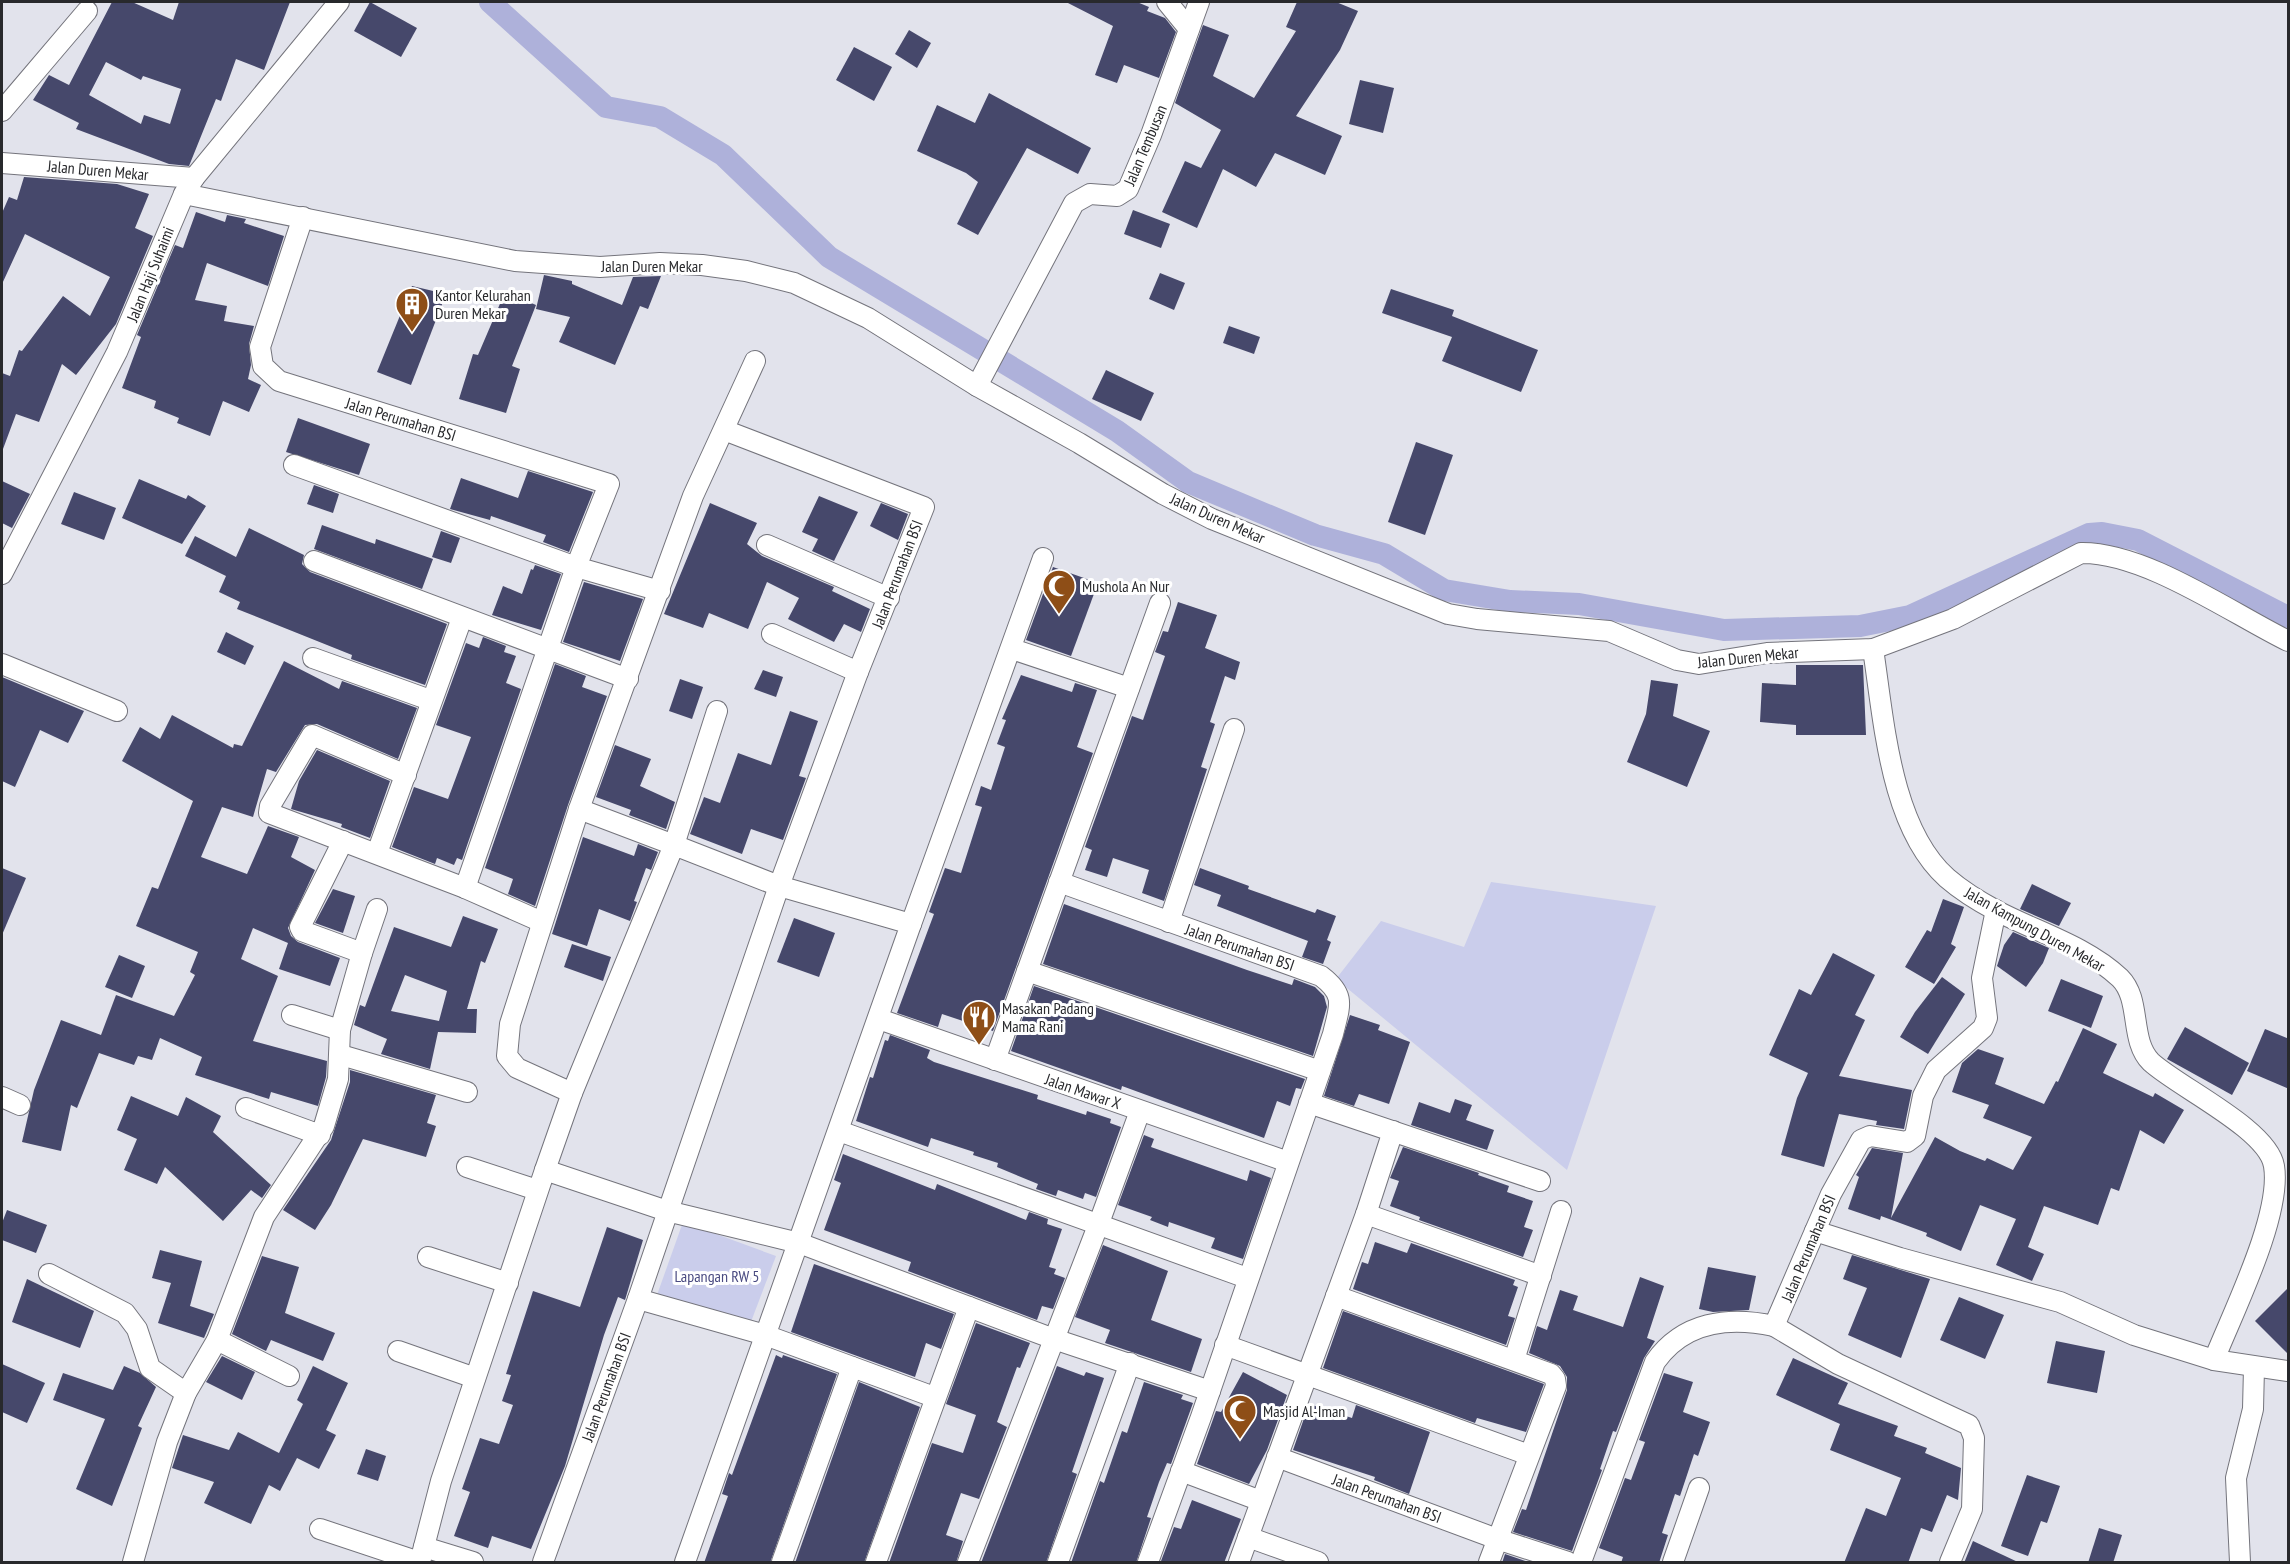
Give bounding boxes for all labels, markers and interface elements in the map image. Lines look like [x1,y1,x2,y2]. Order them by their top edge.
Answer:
street label: Jalan Tembusan [1119,102,1171,189]
street label: Jalan Duren Mekar [46,156,150,184]
street label: Jalan Haji Suhaimi [121,224,178,325]
street label: Jalan Duren Mekar [600,256,703,276]
place label: Kantor Kelurahan Duren Mekar [435,285,531,323]
building icon: Kantor Kelurahan Duren Mekar [394,286,430,333]
street label: Jalan Perumahan BSI [342,392,459,445]
street label: Jalan Duren Mekar [1167,488,1269,548]
street label: Jalan Perumahan BSI [867,517,927,632]
mosque icon: Mushola An Nur [1041,568,1077,615]
place label: Mushola An Nur [1082,576,1170,596]
street label: Jalan Duren Mekar [1696,642,1800,672]
street label: Jalan Kampung Duren Mekar [1961,882,2109,976]
street label: Jalan Perumahan BSI [1182,919,1297,975]
place label: Masakan Padang Mama Rani [1002,998,1094,1036]
restaurant icon: Masakan Padang Mama Rani [961,999,997,1046]
street label: Jalan Mawar X [1042,1068,1123,1113]
street label: Jalan Perumahan BSI [1776,1191,1840,1305]
park label: Lapangan RW 5 [674,1266,760,1286]
street label: Jalan Perumahan BSI [577,1330,635,1445]
mosque icon: Masjid Al-Iman [1222,1393,1258,1440]
place label: Masjid Al-Iman [1263,1401,1345,1421]
street label: Jalan Perumahan BSI [1329,1469,1444,1527]

